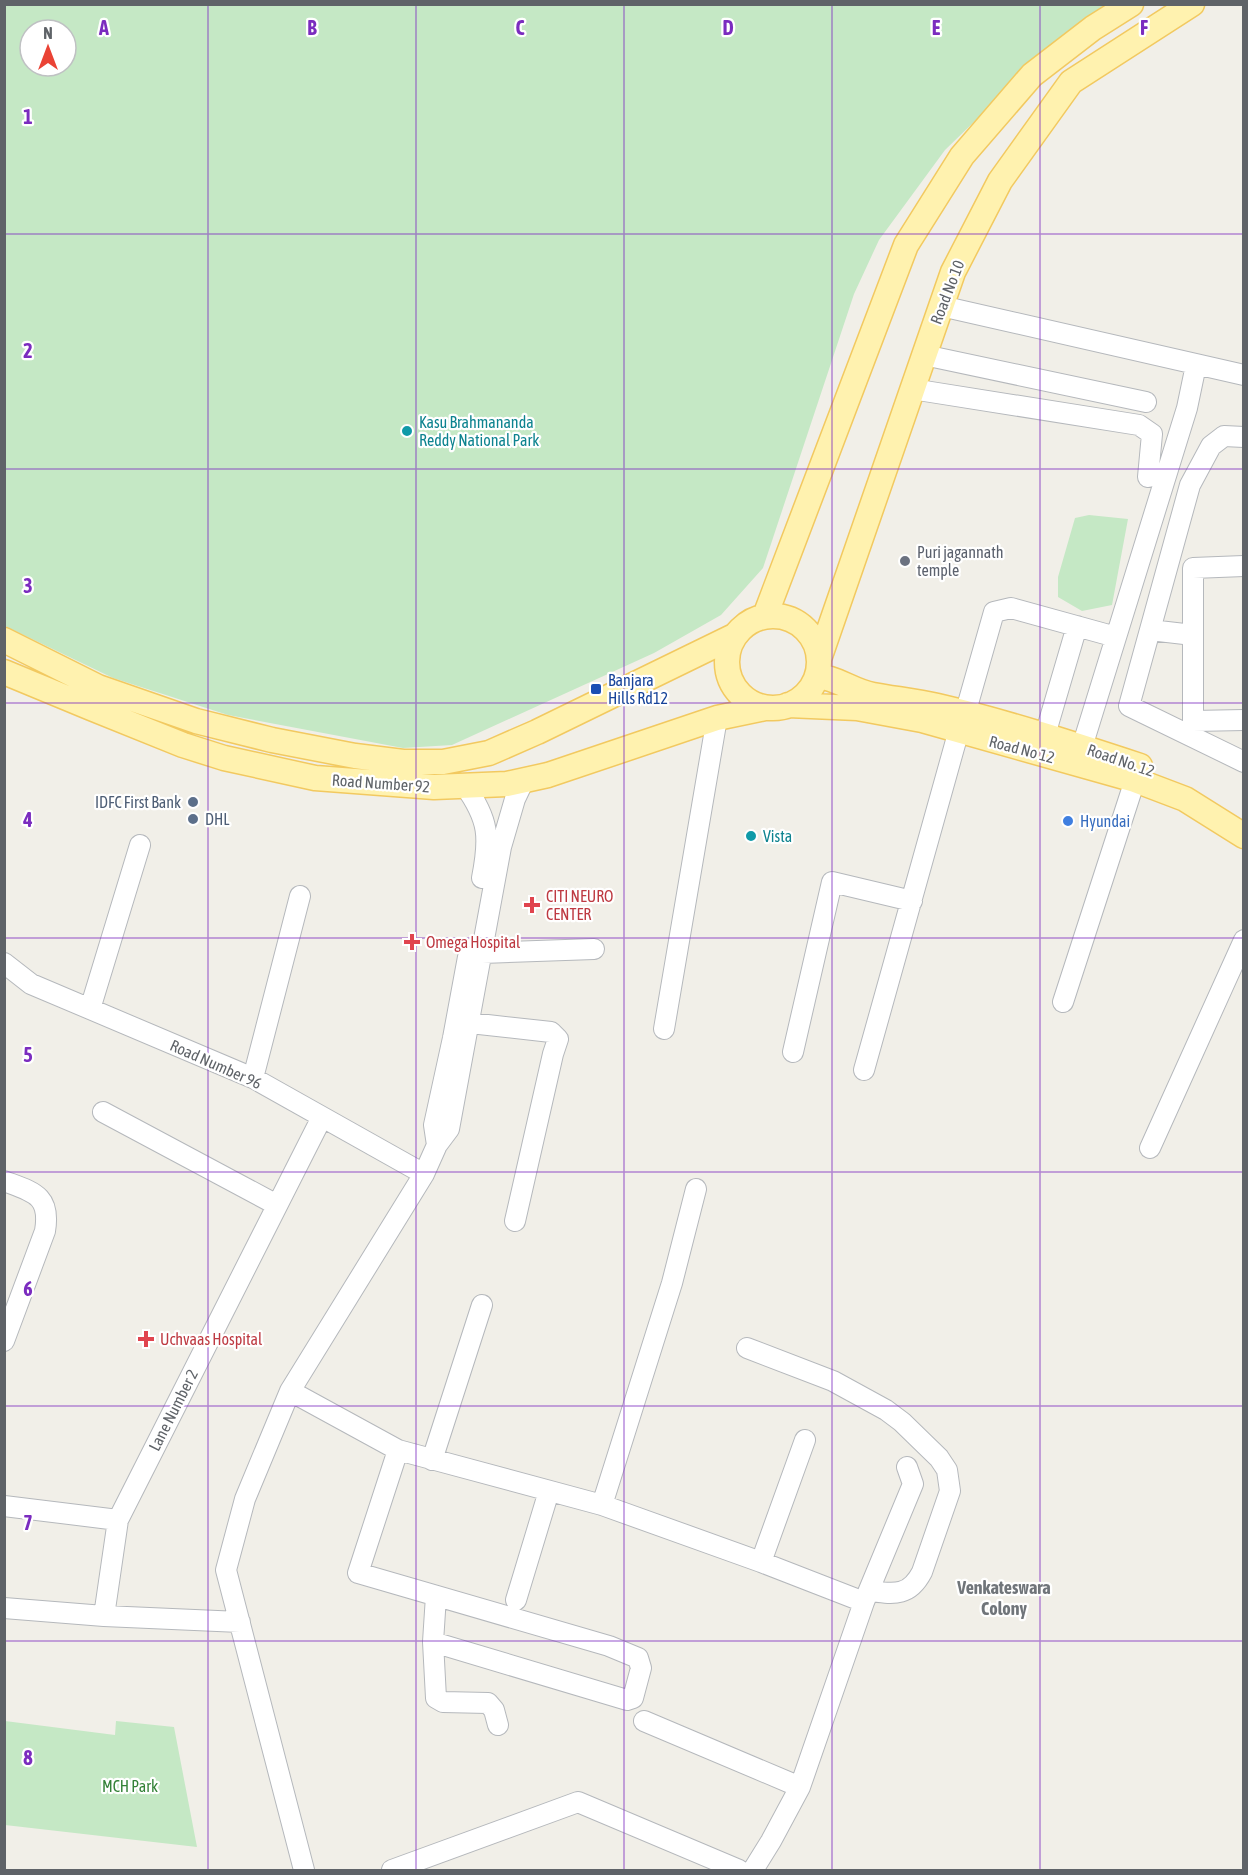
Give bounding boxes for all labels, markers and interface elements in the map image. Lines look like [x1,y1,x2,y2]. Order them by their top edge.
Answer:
text: A [98,16,109,39]
text: B [307,16,317,39]
text: C [516,16,525,39]
text: D [722,16,734,39]
text: E [932,16,941,39]
text: F [1140,16,1148,39]
north arrow [18,18,78,78]
text: N [43,24,53,42]
text: 1 [23,105,33,128]
street label: Road No 10 [927,258,967,326]
text: 2 [23,339,33,362]
place label: Kasu Brahmananda Reddy National Park [419,413,539,450]
marker: Kasu Brahmananda Reddy National Park [400,424,414,438]
place label: Puri jagannath temple [917,543,1004,580]
marker: Puri jagannath temple [898,554,912,568]
text: 3 [23,574,33,597]
place label: Banjara Hills Rd12 [608,671,668,707]
marker: Banjara Hills Rd12 [589,682,603,696]
street label: Road No 12 [987,732,1057,766]
street label: Road No. 12 [1085,740,1157,780]
street label: Road Number 92 [331,771,431,795]
place label: IDFC First Bank [95,793,181,811]
marker: IDFC First Bank [186,795,200,809]
text: 4 [22,808,33,831]
place label: DHL [205,810,230,828]
marker: DHL [186,812,200,826]
place label: Hyundai [1080,812,1130,831]
marker: Hyundai [1061,814,1075,828]
place label: Vista [763,827,792,845]
marker: Vista [744,829,758,843]
place label: CITI NEURO CENTER [546,887,613,923]
marker: CITI NEURO CENTER [523,896,541,914]
marker: Omega Hospital [403,933,421,951]
place label: Omega Hospital [426,933,521,952]
street label: Road Number 96 [167,1036,265,1092]
text: 5 [23,1043,33,1066]
text: 6 [23,1277,33,1300]
marker: Uchvaas Hospital [137,1330,155,1348]
place label: Uchvaas Hospital [160,1330,263,1349]
street label: Lane Number 2 [145,1366,201,1454]
text: 7 [23,1511,33,1534]
district label: Venkateswara Colony [956,1577,1051,1619]
text: 8 [23,1746,33,1769]
park label: MCH Park [102,1777,158,1795]

